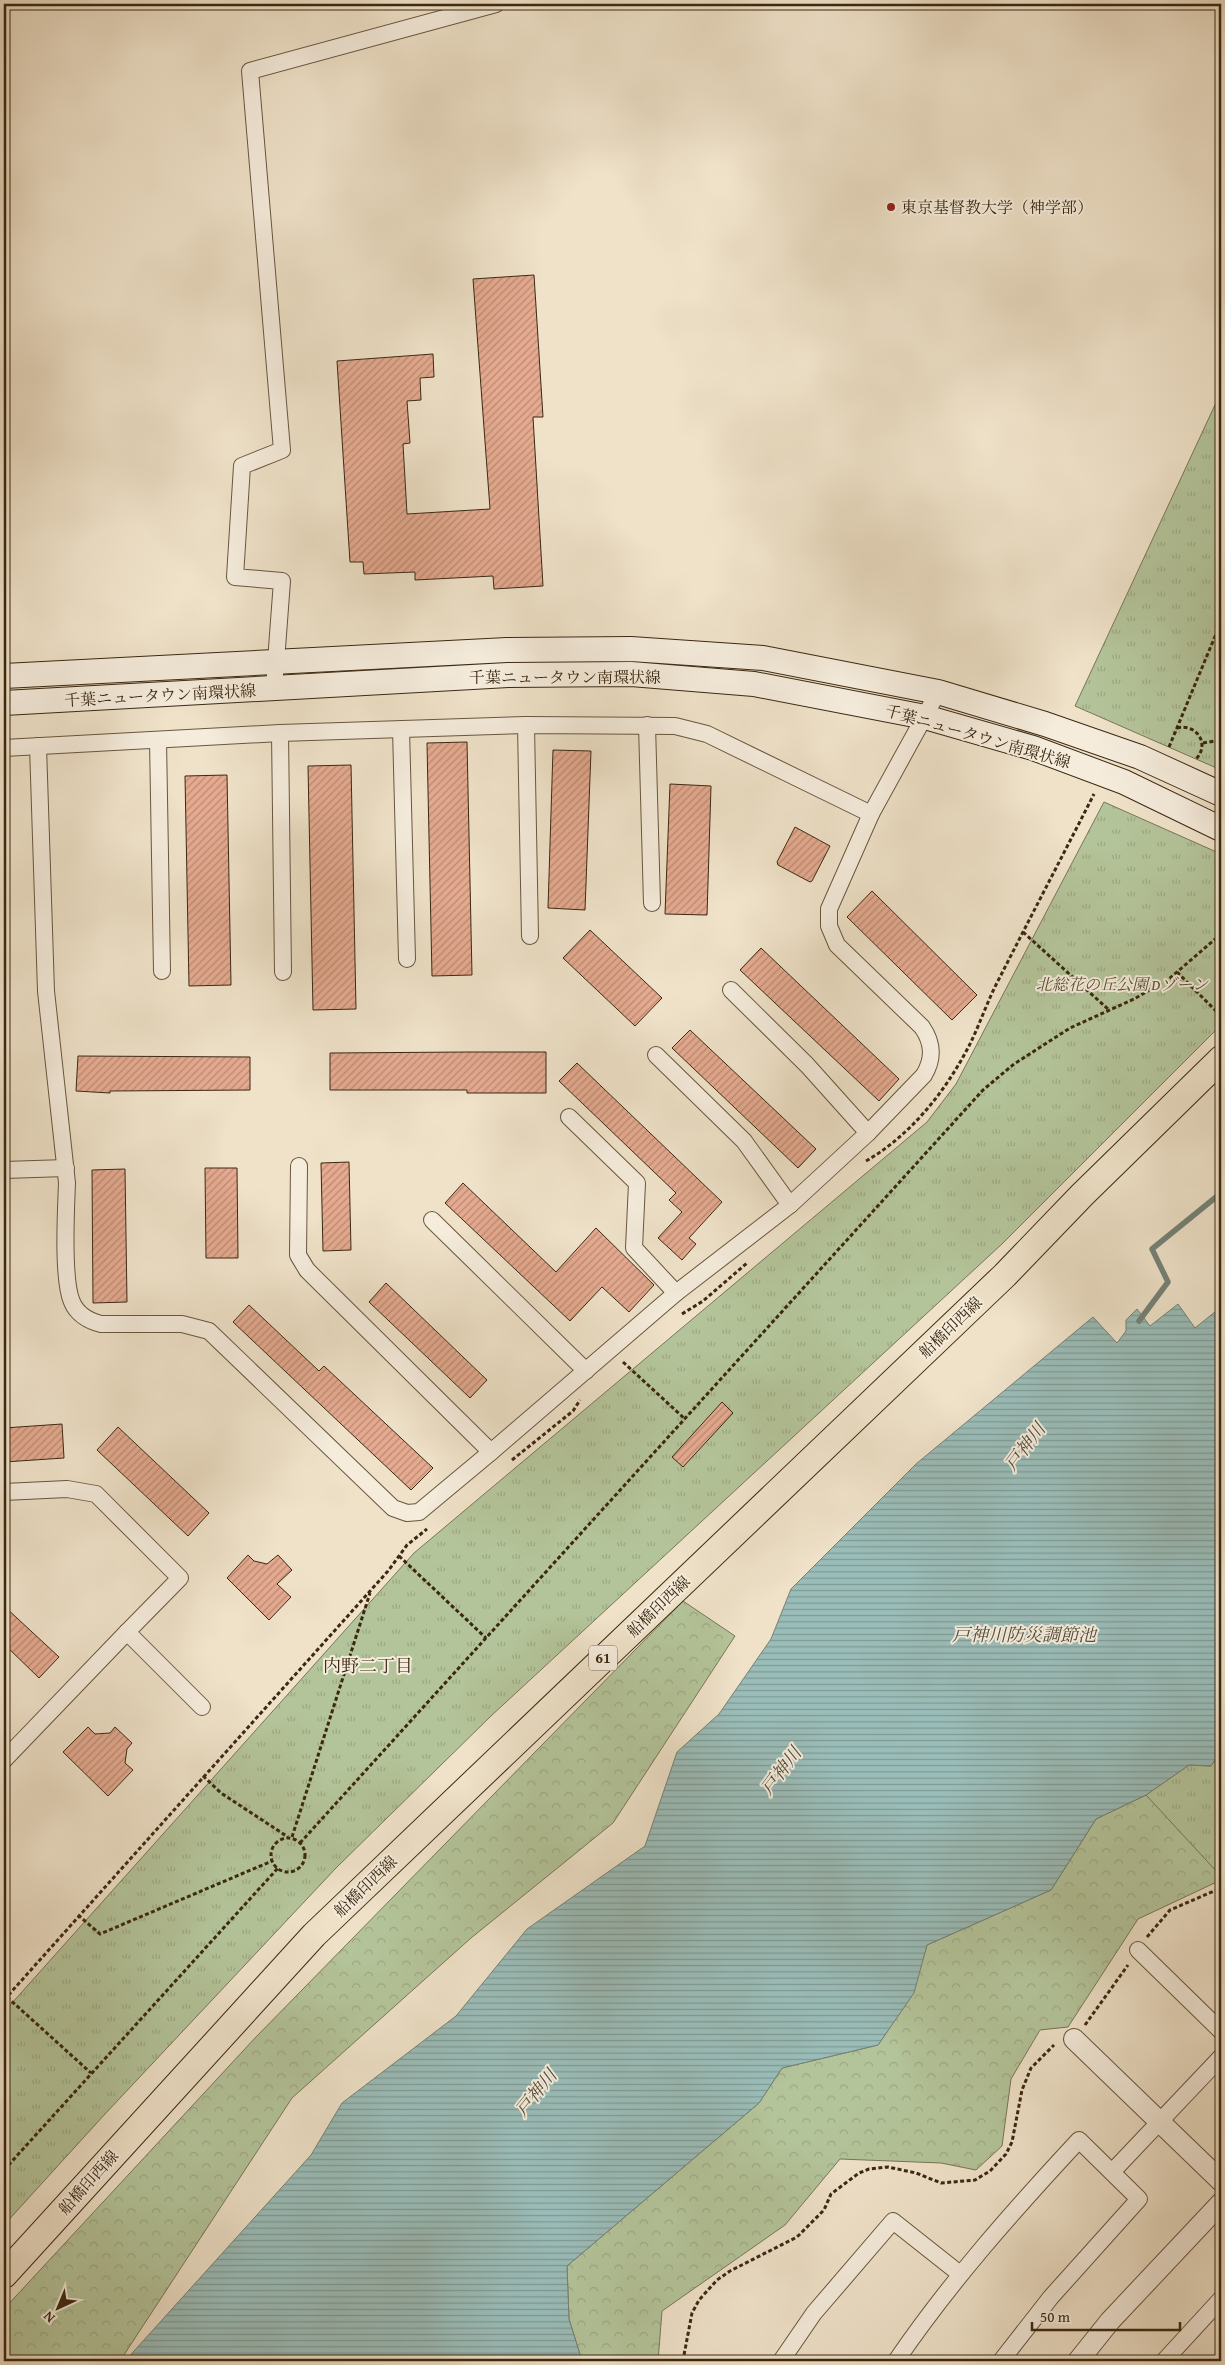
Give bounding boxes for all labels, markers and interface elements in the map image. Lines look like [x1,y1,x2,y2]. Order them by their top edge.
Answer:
place label: 東京基督教大学（神学部） [901,195,1093,219]
marker: 東京基督教大学（神学部） [885,201,897,213]
street label: 千葉ニュータウン南環状線 [469,665,661,689]
street label: 千葉ニュータウン南環状線 [63,678,257,712]
street label: 千葉ニュータウン南環状線 [882,698,1074,774]
park label: 北総花の丘公園 Dゾーン [1036,972,1209,996]
street label: 船橋印西線 [913,1291,987,1363]
water label: 戸神川 [998,1415,1053,1476]
street label: 船橋印西線 [621,1570,695,1642]
water label: 戸神川防災調節池 [952,1621,1098,1648]
road number: 61 [589,1646,617,1670]
district label: 内野二丁目 [323,1652,413,1679]
water label: 戸神川 [754,1739,809,1800]
street label: 船橋印西線 [328,1850,402,1922]
water label: 戸神川 [508,2062,564,2122]
street label: 船橋印西線 [52,2144,124,2220]
north arrow [32,2282,82,2332]
scale bar [1032,2300,1180,2332]
text: N [38,2306,59,2328]
text: 50 m [1040,2306,1071,2327]

